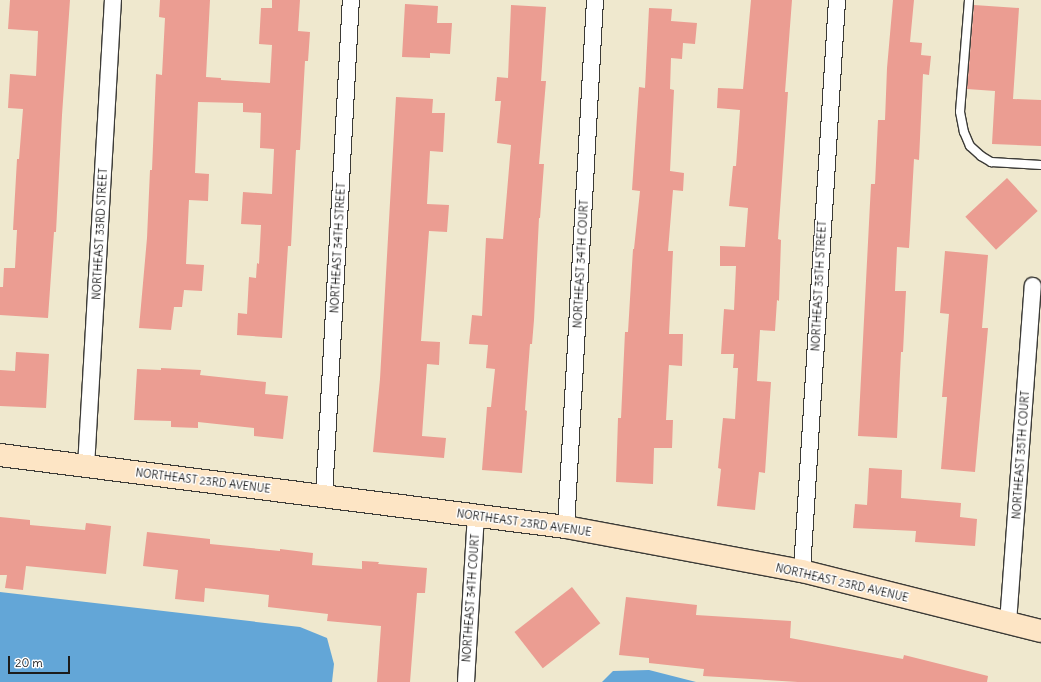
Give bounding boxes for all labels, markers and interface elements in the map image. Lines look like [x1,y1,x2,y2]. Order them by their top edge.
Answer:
street label: NORTHEAST 33RD STREET [90,168,110,300]
street label: NORTHEAST 34TH STREET [328,182,348,314]
street label: NORTHEAST 34TH COURT [571,199,591,329]
street label: NORTHEAST 35TH STREET [809,220,829,352]
street label: NORTHEAST 35TH COURT [1010,390,1032,520]
street label: NORTHEAST 23RD AVENUE [135,466,271,496]
street label: NORTHEAST 23RD AVENUE [456,507,592,539]
street label: NORTHEAST 34TH COURT [460,533,482,663]
street label: NORTHEAST 23RD AVENUE [774,561,910,605]
scale bar [10,648,72,674]
text: 20 m [15,655,43,670]

